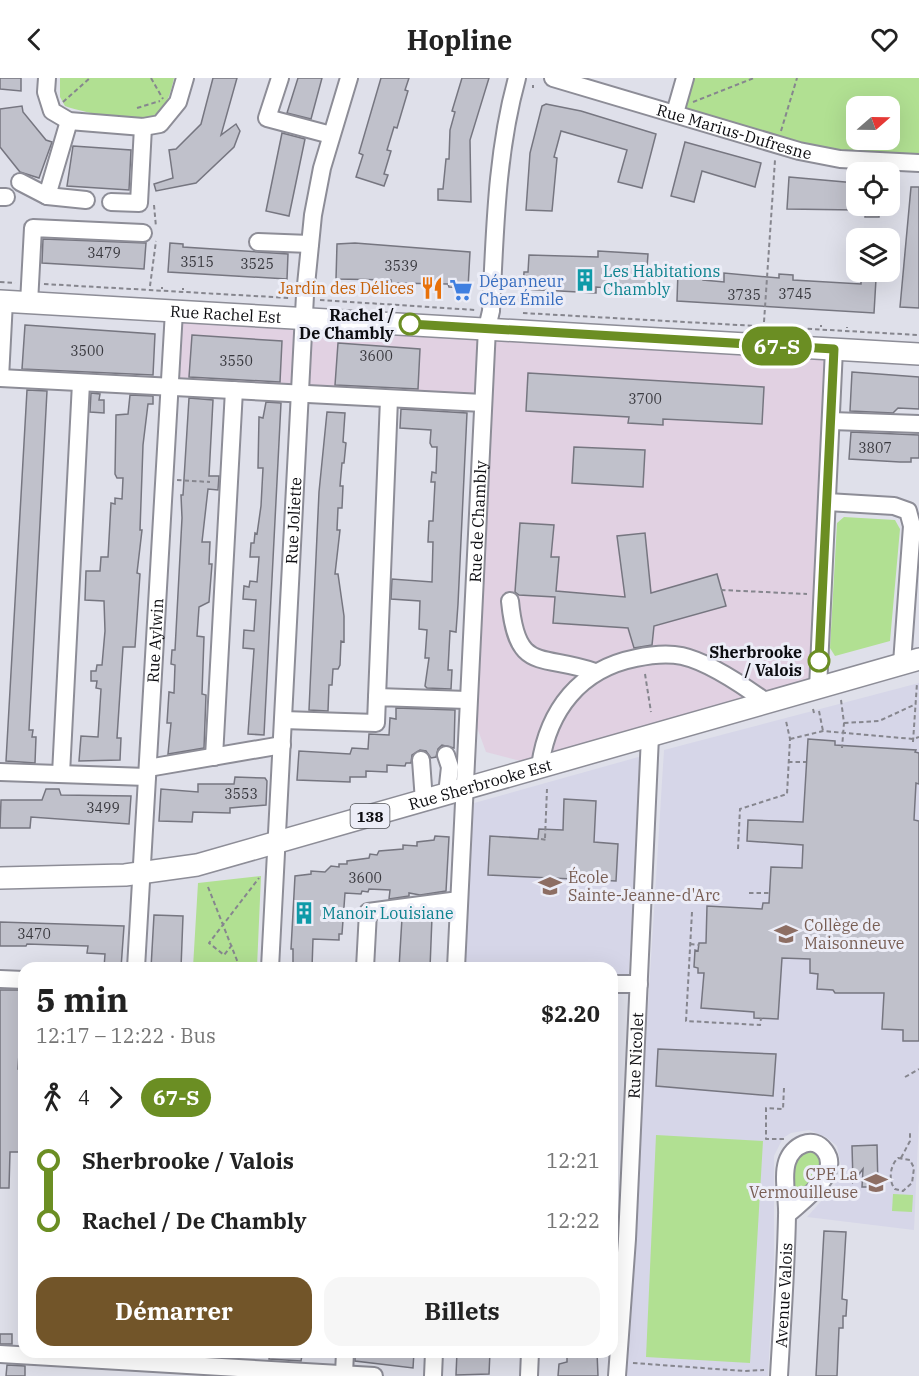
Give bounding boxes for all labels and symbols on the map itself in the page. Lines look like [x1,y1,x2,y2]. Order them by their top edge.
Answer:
north arrow [846,96,900,150]
street label: Rue Marius-Dufresne [654,99,813,163]
house number: 3479 [87,244,121,262]
house number: 3515 [180,253,214,271]
house number: 3525 [240,255,274,273]
house number: 3539 [384,257,418,275]
place label: Les Habitations Chambly [603,261,720,299]
building icon: Les Habitations Chambly [572,267,598,293]
place label: Dépanneur Chez Émile [479,271,564,309]
restaurant icon: Jardin des Délices [419,275,445,301]
supermarket icon: Dépanneur Chez Émile [448,277,474,303]
place label: Jardin des Délices [278,278,414,298]
house number: 3745 [778,285,812,303]
house number: 3735 [727,286,761,304]
street label: Rue Rachel Est [169,301,282,327]
place label: Rachel / De Chambly [299,305,395,343]
marker: Rachel / De Chambly [399,313,421,335]
line badge: 67-S [735,326,819,366]
house number: 3500 [70,342,104,360]
house number: 3600 [359,347,393,365]
house number: 3550 [219,352,253,370]
house number: 3700 [628,390,662,408]
house number: 3807 [858,439,892,457]
street label: Rue de Chambly [465,460,491,583]
street label: Rue Joliette [281,477,306,565]
street label: Rue Aylwin [143,598,167,683]
place label: Sherbrooke / Valois [709,642,802,680]
marker: Sherbrooke / Valois [808,650,830,672]
street label: Rue Sherbrooke Est [406,754,554,814]
house number: 3553 [224,785,258,803]
house number: 3499 [86,799,120,817]
road number: 138 [350,804,389,828]
place label: École Sainte-Jeanne-d'Arc [568,866,720,905]
house number: 3600 [348,869,382,887]
school or university icon: École Sainte-Jeanne-d'Arc [537,873,563,899]
building icon: Manoir Louisiane [291,900,317,926]
place label: Manoir Louisiane [322,903,454,923]
place label: Collège de Maisonneuve [804,915,904,953]
school or university icon: Collège de Maisonneuve [773,921,799,947]
house number: 3470 [17,925,51,943]
street label: Rue Nicolet [623,1012,647,1099]
place label: CPE La Vermouilleuse [749,1164,858,1202]
school or university icon: CPE La Vermouilleuse [863,1170,889,1196]
street label: Avenue Valois [771,1242,796,1348]

